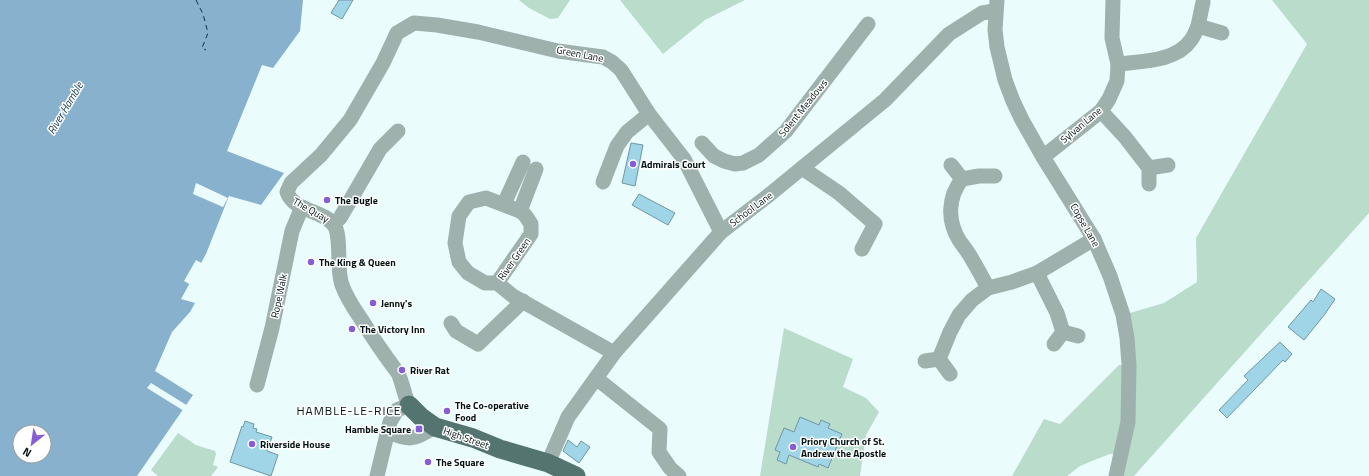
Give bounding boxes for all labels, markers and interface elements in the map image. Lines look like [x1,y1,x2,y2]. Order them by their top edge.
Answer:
street label: Green Lane [555,42,605,66]
street label: Solent Meadows [775,76,831,140]
water label: River Hamble [43,78,87,137]
street label: Sylvan Lane [1057,103,1105,147]
place label: Admirals Court [641,157,706,172]
marker: Admirals Court [628,159,638,169]
street label: School Lane [726,188,776,230]
place label: The Bugle [335,193,378,208]
street label: The Quay [290,194,332,226]
marker: The Bugle [322,195,332,205]
street label: Copse Lane [1067,200,1103,250]
street label: River Green [494,235,534,283]
place label: The King & Queen [319,255,396,270]
marker: The King & Queen [306,257,316,267]
street label: Rope Walk [267,272,291,319]
place label: Jenny's [381,296,412,311]
marker: Jenny's [368,298,378,308]
place label: The Victory Inn [360,322,425,337]
marker: The Victory Inn [347,324,357,334]
place label: River Rat [410,363,450,378]
marker: River Rat [397,365,407,375]
place label: The Co-operative Food [455,398,529,425]
district label: HAMBLE-LE-RICE [296,401,402,420]
marker: The Co-operative Food [442,406,452,416]
place label: Hamble Square [345,422,411,437]
street label: High Street [441,423,491,453]
north arrow [12,424,52,464]
marker: Hamble Square [414,424,424,434]
place label: Priory Church of St. Andrew the Apostle [801,434,886,461]
place label: Riverside House [260,437,330,452]
marker: Riverside House [247,439,257,449]
marker: Priory Church of St. Andrew the Apostle [788,442,798,452]
text: N [20,444,34,461]
place label: The Square [436,455,484,470]
marker: The Square [423,457,433,467]

